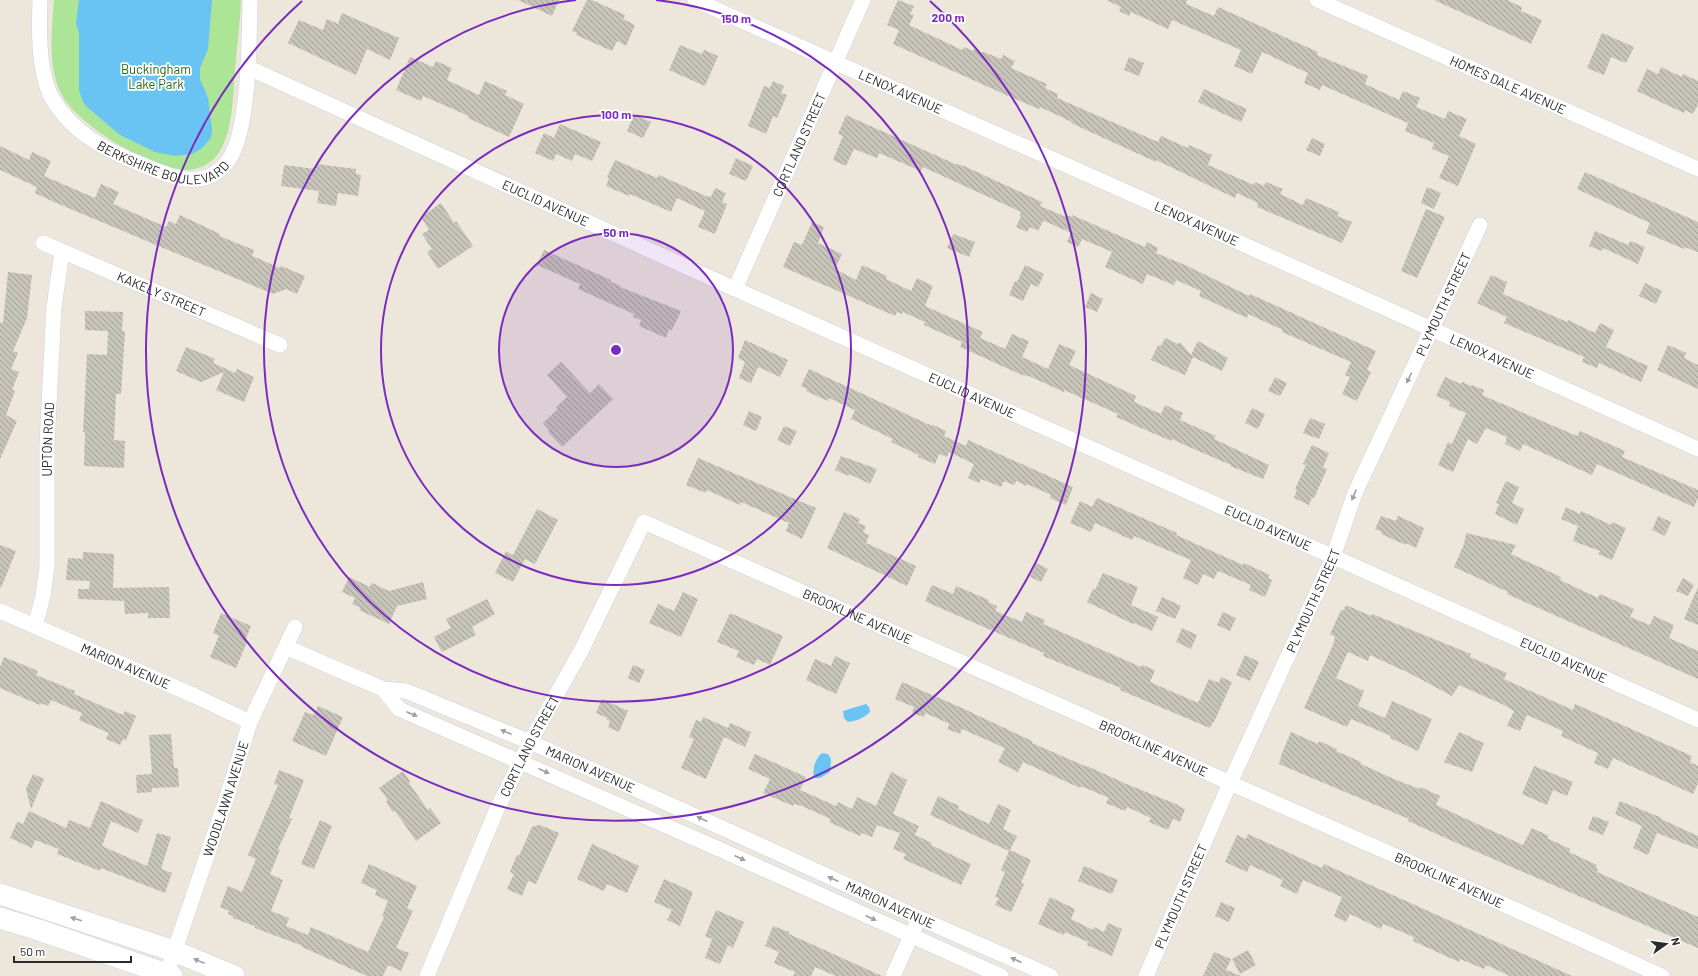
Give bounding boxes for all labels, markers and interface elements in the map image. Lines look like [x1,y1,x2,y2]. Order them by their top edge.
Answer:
text: 200 m [932,10,964,24]
text: 150 m [721,11,751,25]
street label: HOMES DALE AVENUE [1448,52,1569,118]
park label: Buckingham Lake Park [121,61,191,92]
street label: LENOX AVENUE [856,66,945,117]
street label: CORTLAND STREET [769,90,829,199]
text: 100 m [601,107,631,121]
street label: BERKSHIRE BOULEVARD [95,137,232,188]
street label: EUCLID AVENUE [500,176,591,229]
street label: LENOX AVENUE [1152,198,1241,249]
text: 50 m [603,225,629,239]
street label: PLYMOUTH STREET [1412,250,1474,358]
street label: KAKELY STREET [115,268,208,320]
street label: LENOX AVENUE [1448,330,1537,382]
centre of rings [609,343,623,357]
street label: EUCLID AVENUE [926,369,1018,422]
one-way arrow [1406,372,1413,384]
street label: UPTON ROAD [39,402,57,477]
one-way arrow [1351,490,1357,501]
street label: EUCLID AVENUE [1222,501,1314,554]
street label: PLYMOUTH STREET [1283,546,1343,655]
street label: BROOKLINE AVENUE [800,585,915,647]
street label: EUCLID AVENUE [1518,634,1610,686]
street label: MARION AVENUE [78,639,173,692]
street label: CORTLAND STREET [496,692,563,799]
one-way arrow [406,711,418,717]
street label: BROOKLINE AVENUE [1097,716,1211,780]
one-way arrow [500,729,512,735]
street label: WOODLAWN AVENUE [199,739,252,859]
street label: MARION AVENUE [543,742,637,796]
one-way arrow [539,768,550,774]
one-way arrow [696,815,708,821]
street label: PLYMOUTH STREET [1151,841,1210,951]
street label: BROOKLINE AVENUE [1392,849,1507,911]
one-way arrow [734,855,745,861]
one-way arrow [827,875,839,881]
street label: MARION AVENUE [843,878,937,932]
one-way arrow [865,915,876,921]
one-way arrow [69,916,81,922]
north arrow [1646,924,1686,964]
text: N [1669,936,1683,947]
scale bar [14,938,131,964]
text: 50 m [20,944,45,958]
one-way arrow [192,957,204,963]
one-way arrow [1009,957,1021,963]

